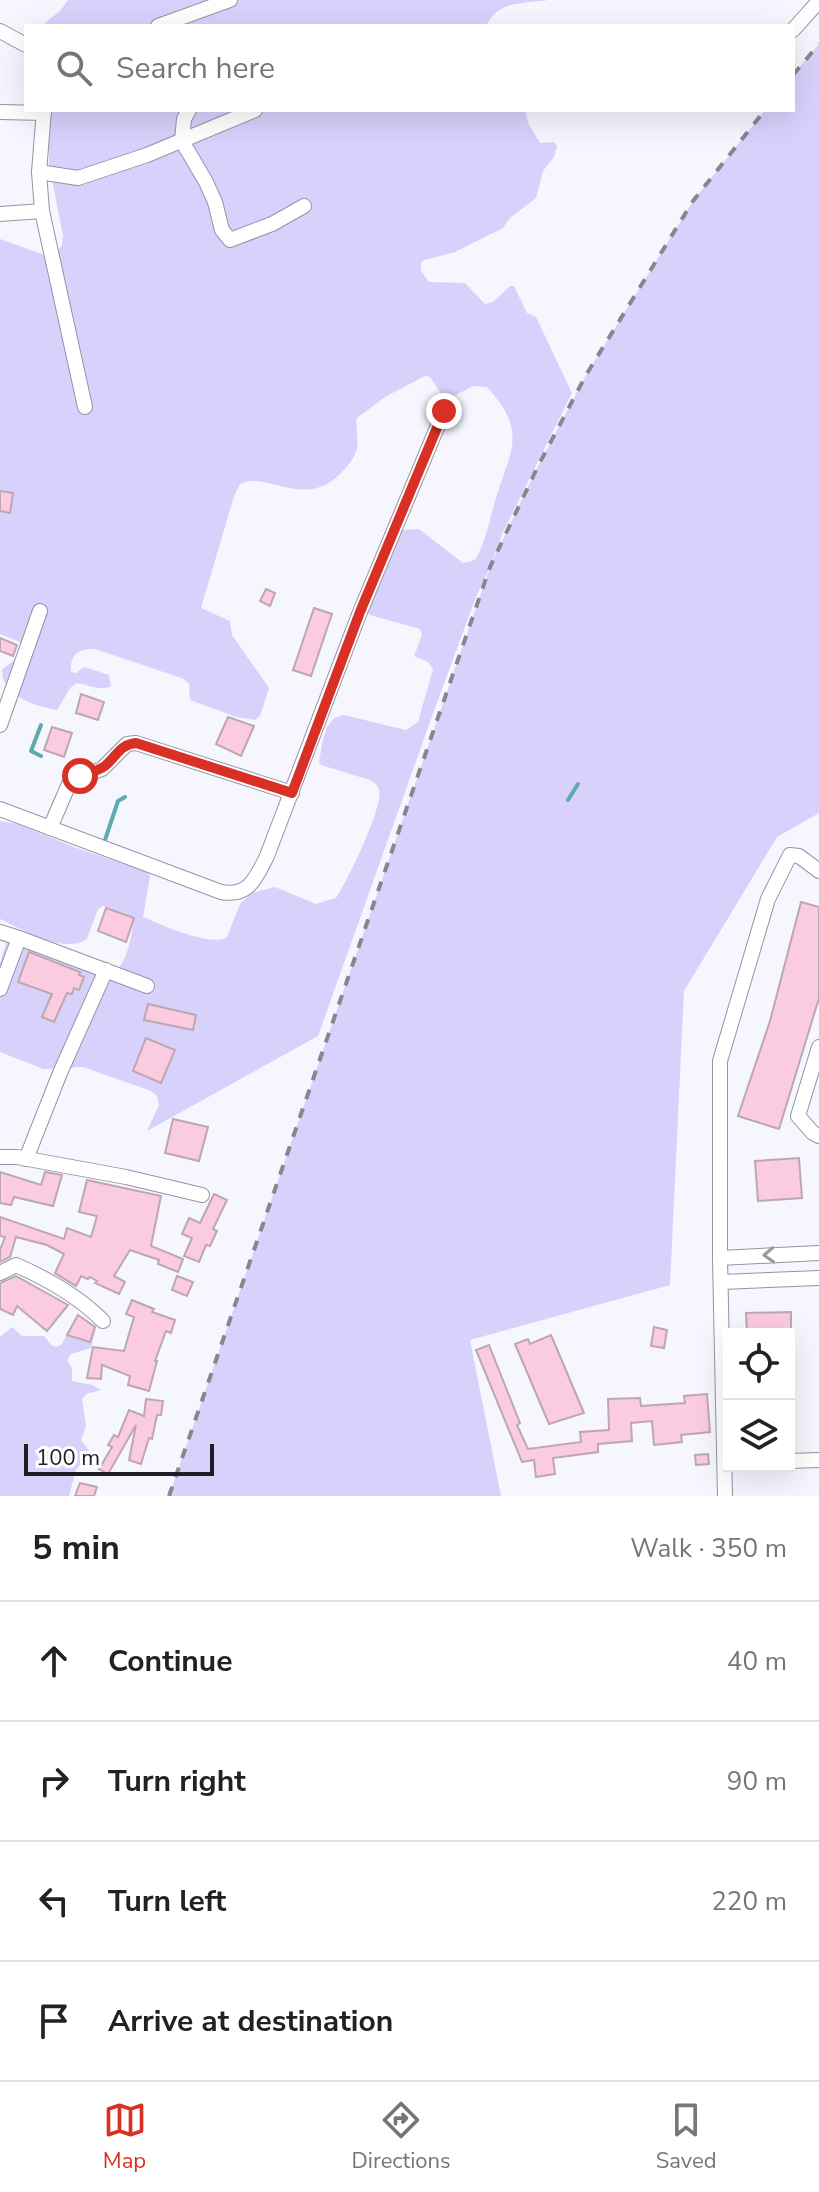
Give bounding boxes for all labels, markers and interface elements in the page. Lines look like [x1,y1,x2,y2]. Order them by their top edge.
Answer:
search box [24,24,795,112]
icon: search [52,46,96,90]
text: Search here [116,48,275,89]
route end [426,393,462,429]
route start [62,758,98,794]
one-way arrow [762,1247,775,1264]
map controls [723,1328,795,1472]
button: locate [723,1328,795,1400]
button: layers [723,1400,795,1472]
scale bar [24,1440,214,1476]
text: 100 m [36,1443,100,1473]
text: 5 min [32,1525,120,1571]
text: Walk · 350 m [630,1531,787,1566]
icon: ahead [32,1639,76,1683]
text: Continue [108,1641,233,1682]
text: 40 m [727,1644,787,1679]
icon: right [32,1759,76,1803]
text: Turn right [108,1761,246,1802]
text: 90 m [727,1764,787,1799]
icon: left [32,1879,76,1923]
text: Turn left [108,1881,226,1922]
text: 220 m [711,1884,787,1919]
icon: arrive [32,1999,76,2043]
text: Arrive at destination [108,2001,393,2042]
tab: Map [103,2098,147,2176]
tab: Directions [352,2098,451,2176]
tab: Saved [656,2098,716,2176]

